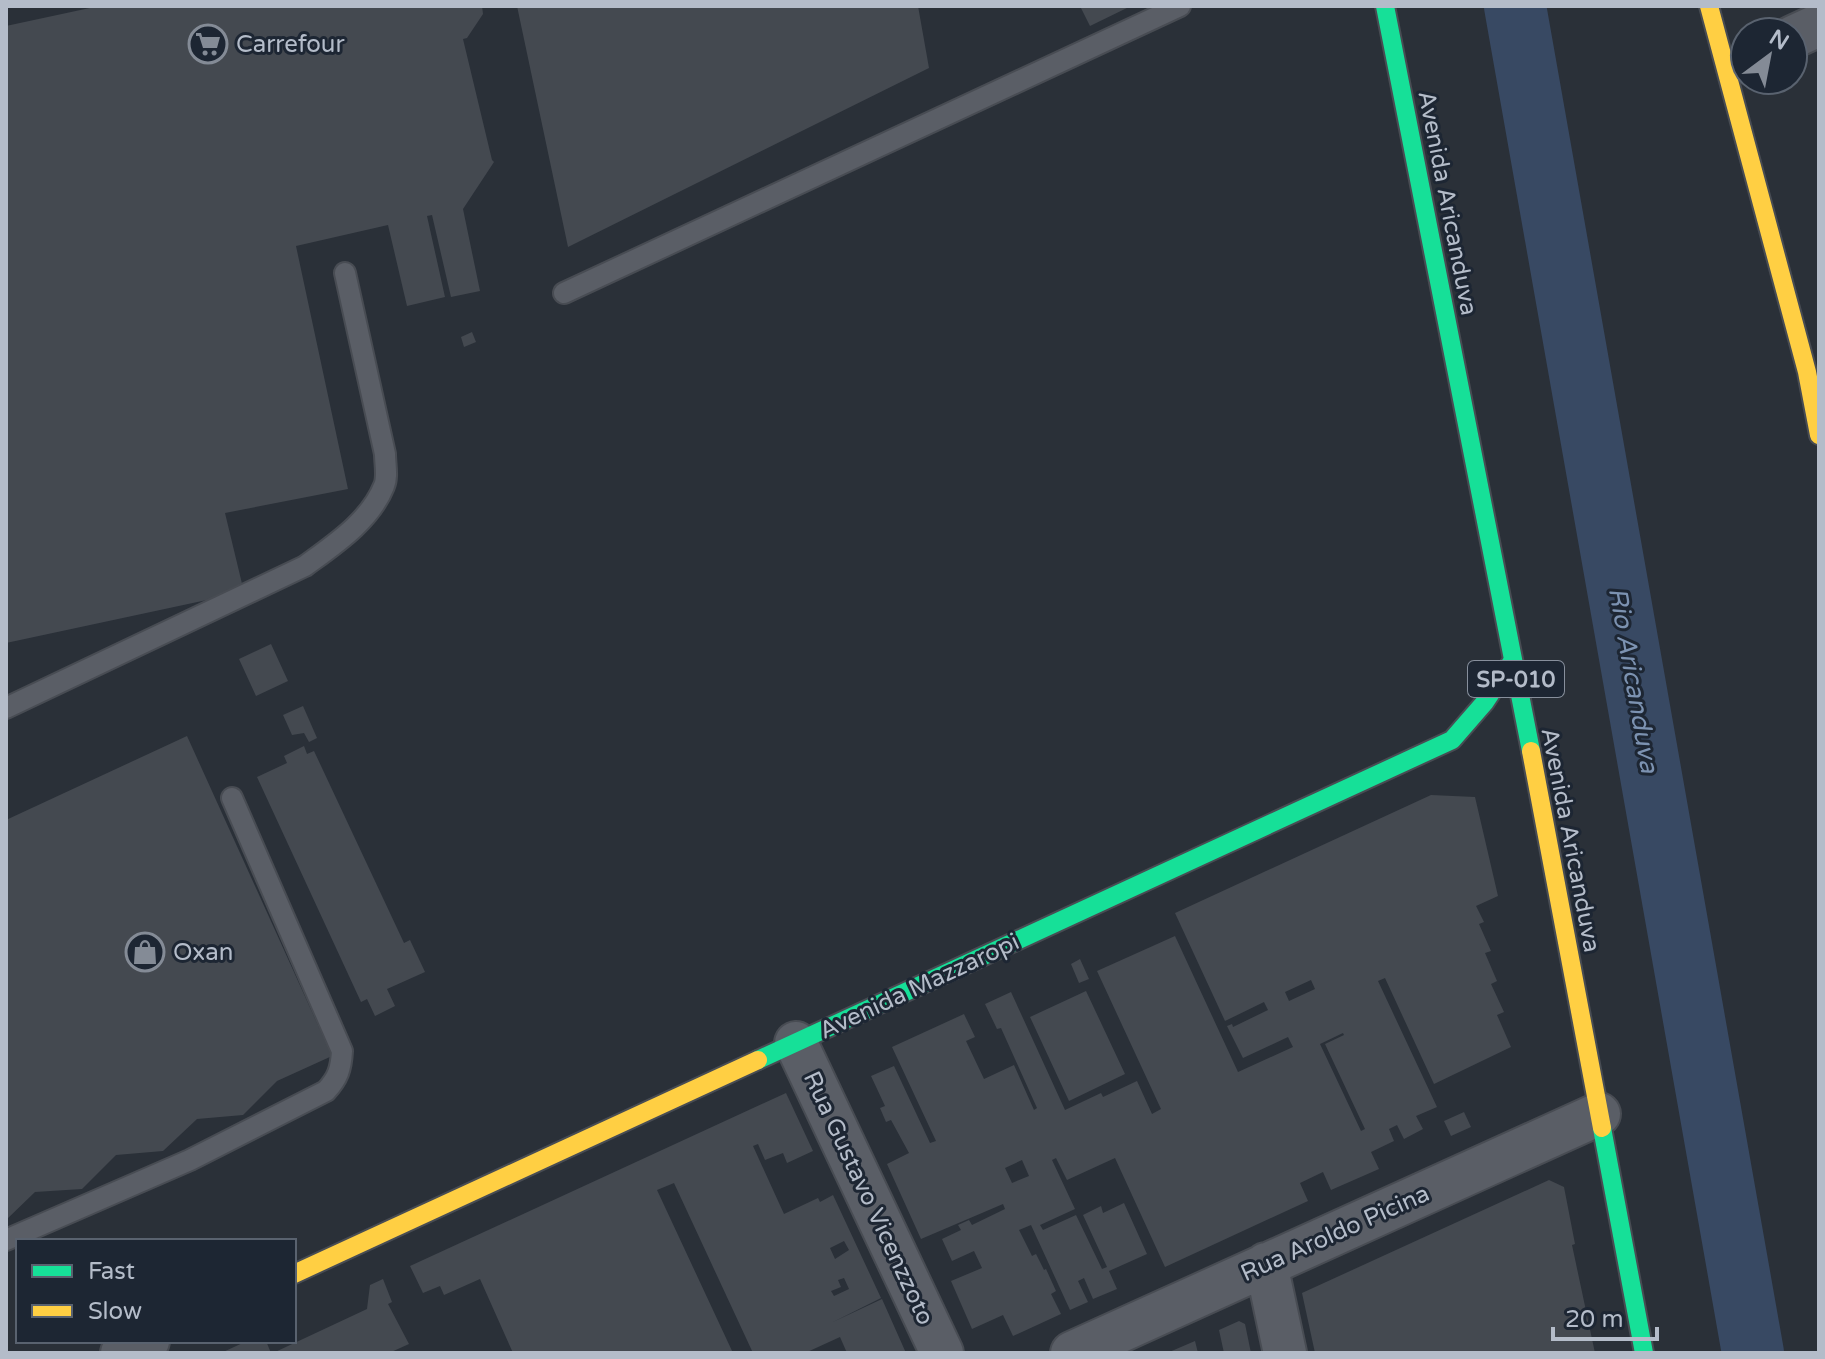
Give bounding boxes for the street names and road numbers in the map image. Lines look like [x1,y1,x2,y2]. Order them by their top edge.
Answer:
street label: Avenida Aricanduva [1411,88,1484,318]
road number: SP-010 [1468,661,1564,697]
street label: Avenida Aricanduva [1534,725,1607,955]
street label: Avenida Mazzaropi [815,927,1024,1046]
street label: Rua Gustavo Vicenzzoto [797,1067,940,1330]
street label: Rua Aroldo Picina [1236,1179,1434,1288]

